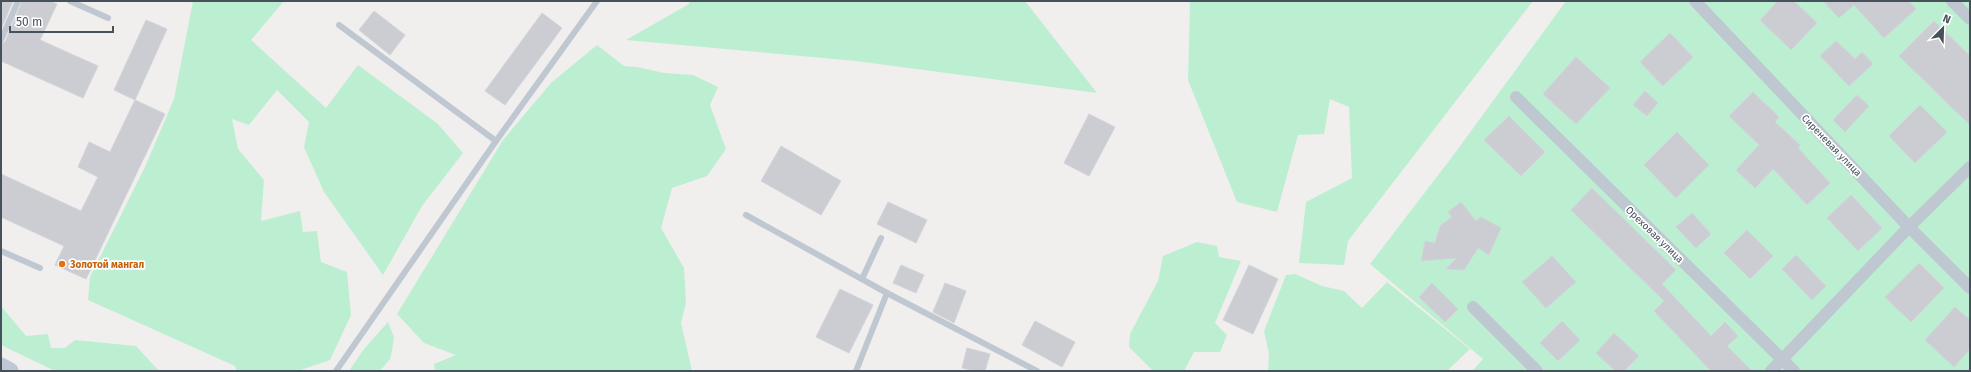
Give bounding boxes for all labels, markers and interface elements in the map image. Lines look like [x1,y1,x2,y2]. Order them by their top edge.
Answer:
scale bar [10,8,113,34]
north arrow [1923,8,1963,48]
text: N [1941,12,1953,27]
text: 50 m [16,15,42,29]
street label: Сиреневая улица [1799,112,1864,179]
street label: Ореховая улица [1623,204,1686,265]
marker: Золотой мангал [57,259,67,269]
place label: Золотой мангал [69,259,144,271]

